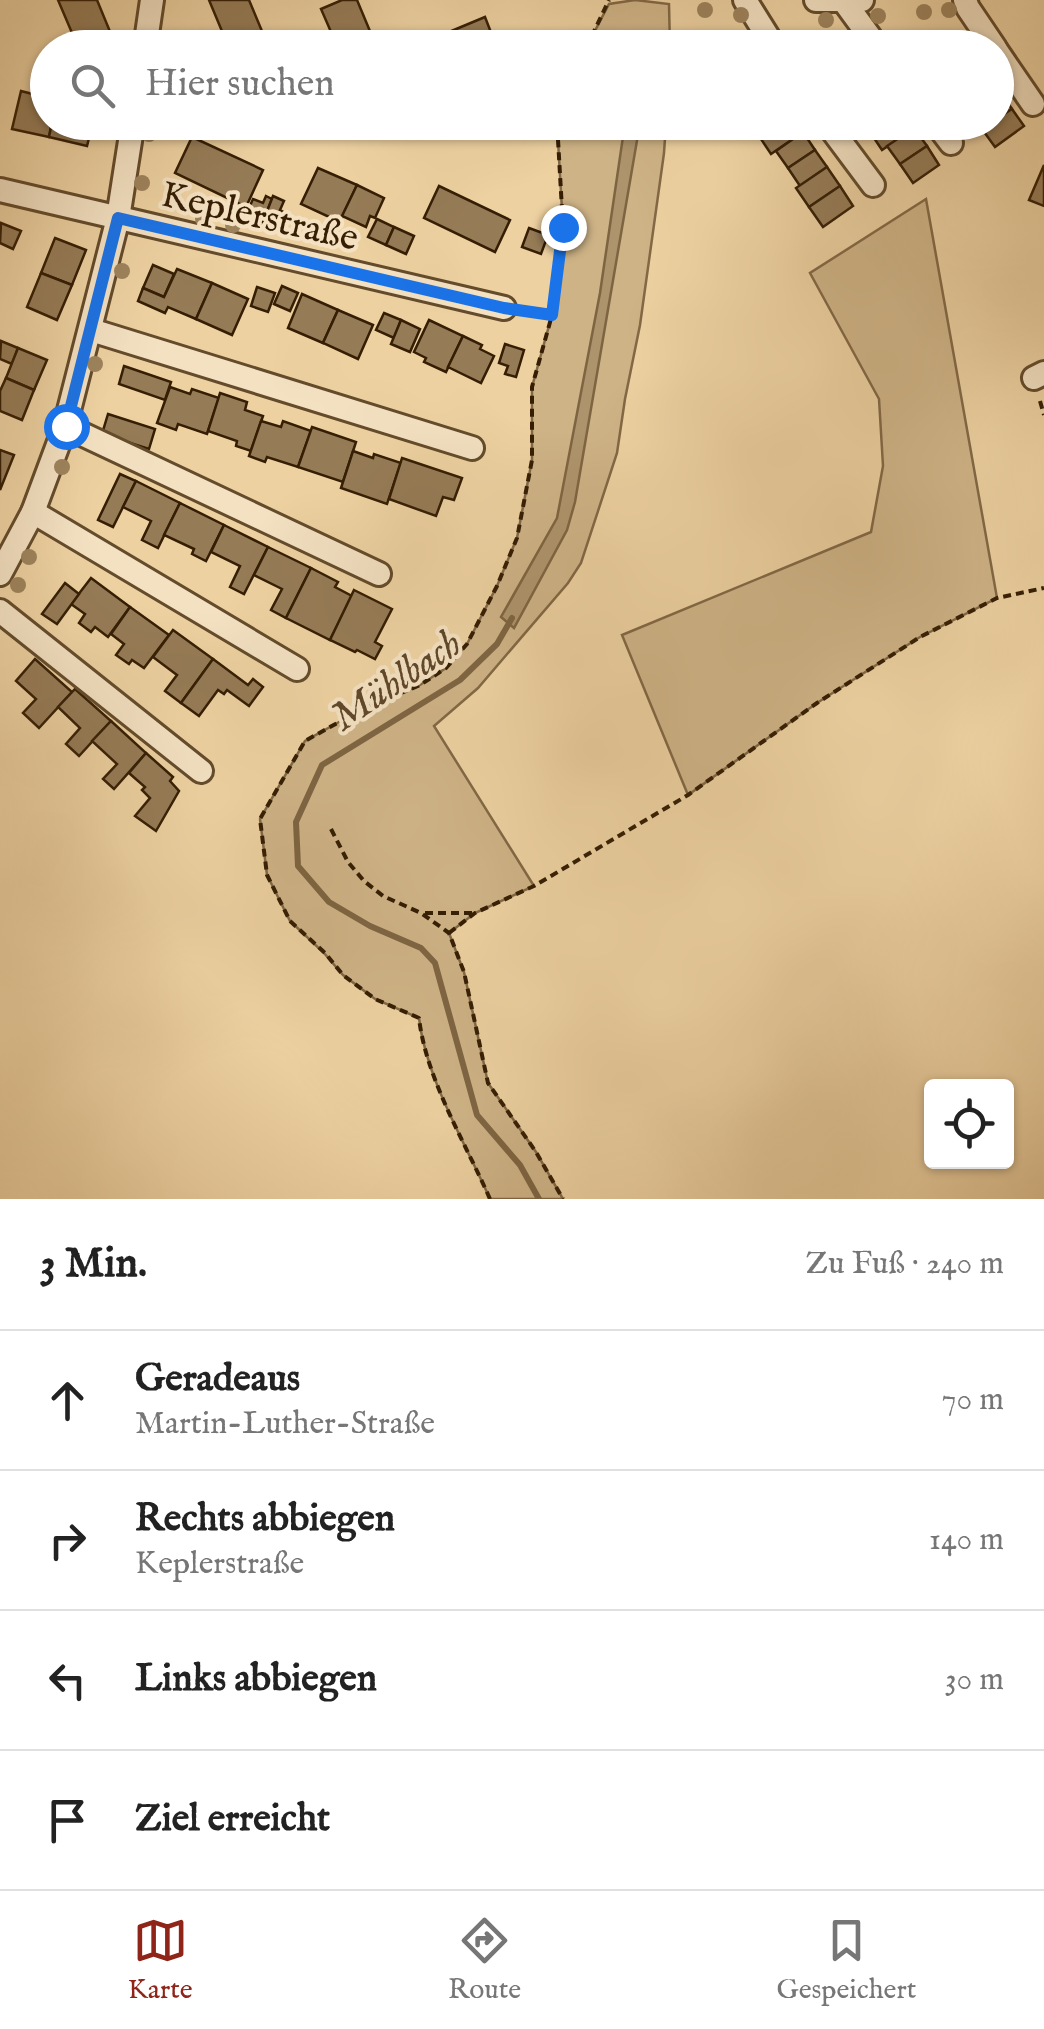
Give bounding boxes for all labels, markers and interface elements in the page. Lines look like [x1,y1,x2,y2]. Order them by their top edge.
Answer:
search box [30,30,1014,140]
icon: search [65,58,120,113]
text: Hier suchen [145,61,335,109]
street label: Keplerstraße [156,172,363,264]
route end [541,205,587,251]
route start [44,404,90,450]
water label: Mühlbach [322,620,472,744]
map controls [924,1079,1014,1169]
button: locate [924,1079,1014,1169]
text: 3 Min. [40,1238,147,1291]
text: Zu Fuß · 240 m [806,1244,1004,1285]
text: Geradeaus [135,1356,300,1404]
icon: ahead [40,1373,95,1428]
text: 70 m [942,1380,1004,1421]
text: Martin-Luther-Straße [135,1404,435,1445]
text: Rechts abbiegen [135,1496,395,1544]
icon: right [40,1513,95,1568]
text: 140 m [929,1520,1004,1561]
text: Keplerstraße [135,1544,304,1585]
icon: left [40,1653,95,1708]
text: Links abbiegen [135,1656,377,1704]
text: 30 m [945,1660,1004,1701]
icon: arrive [40,1793,95,1848]
text: Ziel erreicht [135,1796,330,1844]
tab: Karte [128,1913,193,2008]
tab: Route [448,1913,521,2008]
tab: Gespeichert [776,1913,916,2008]

